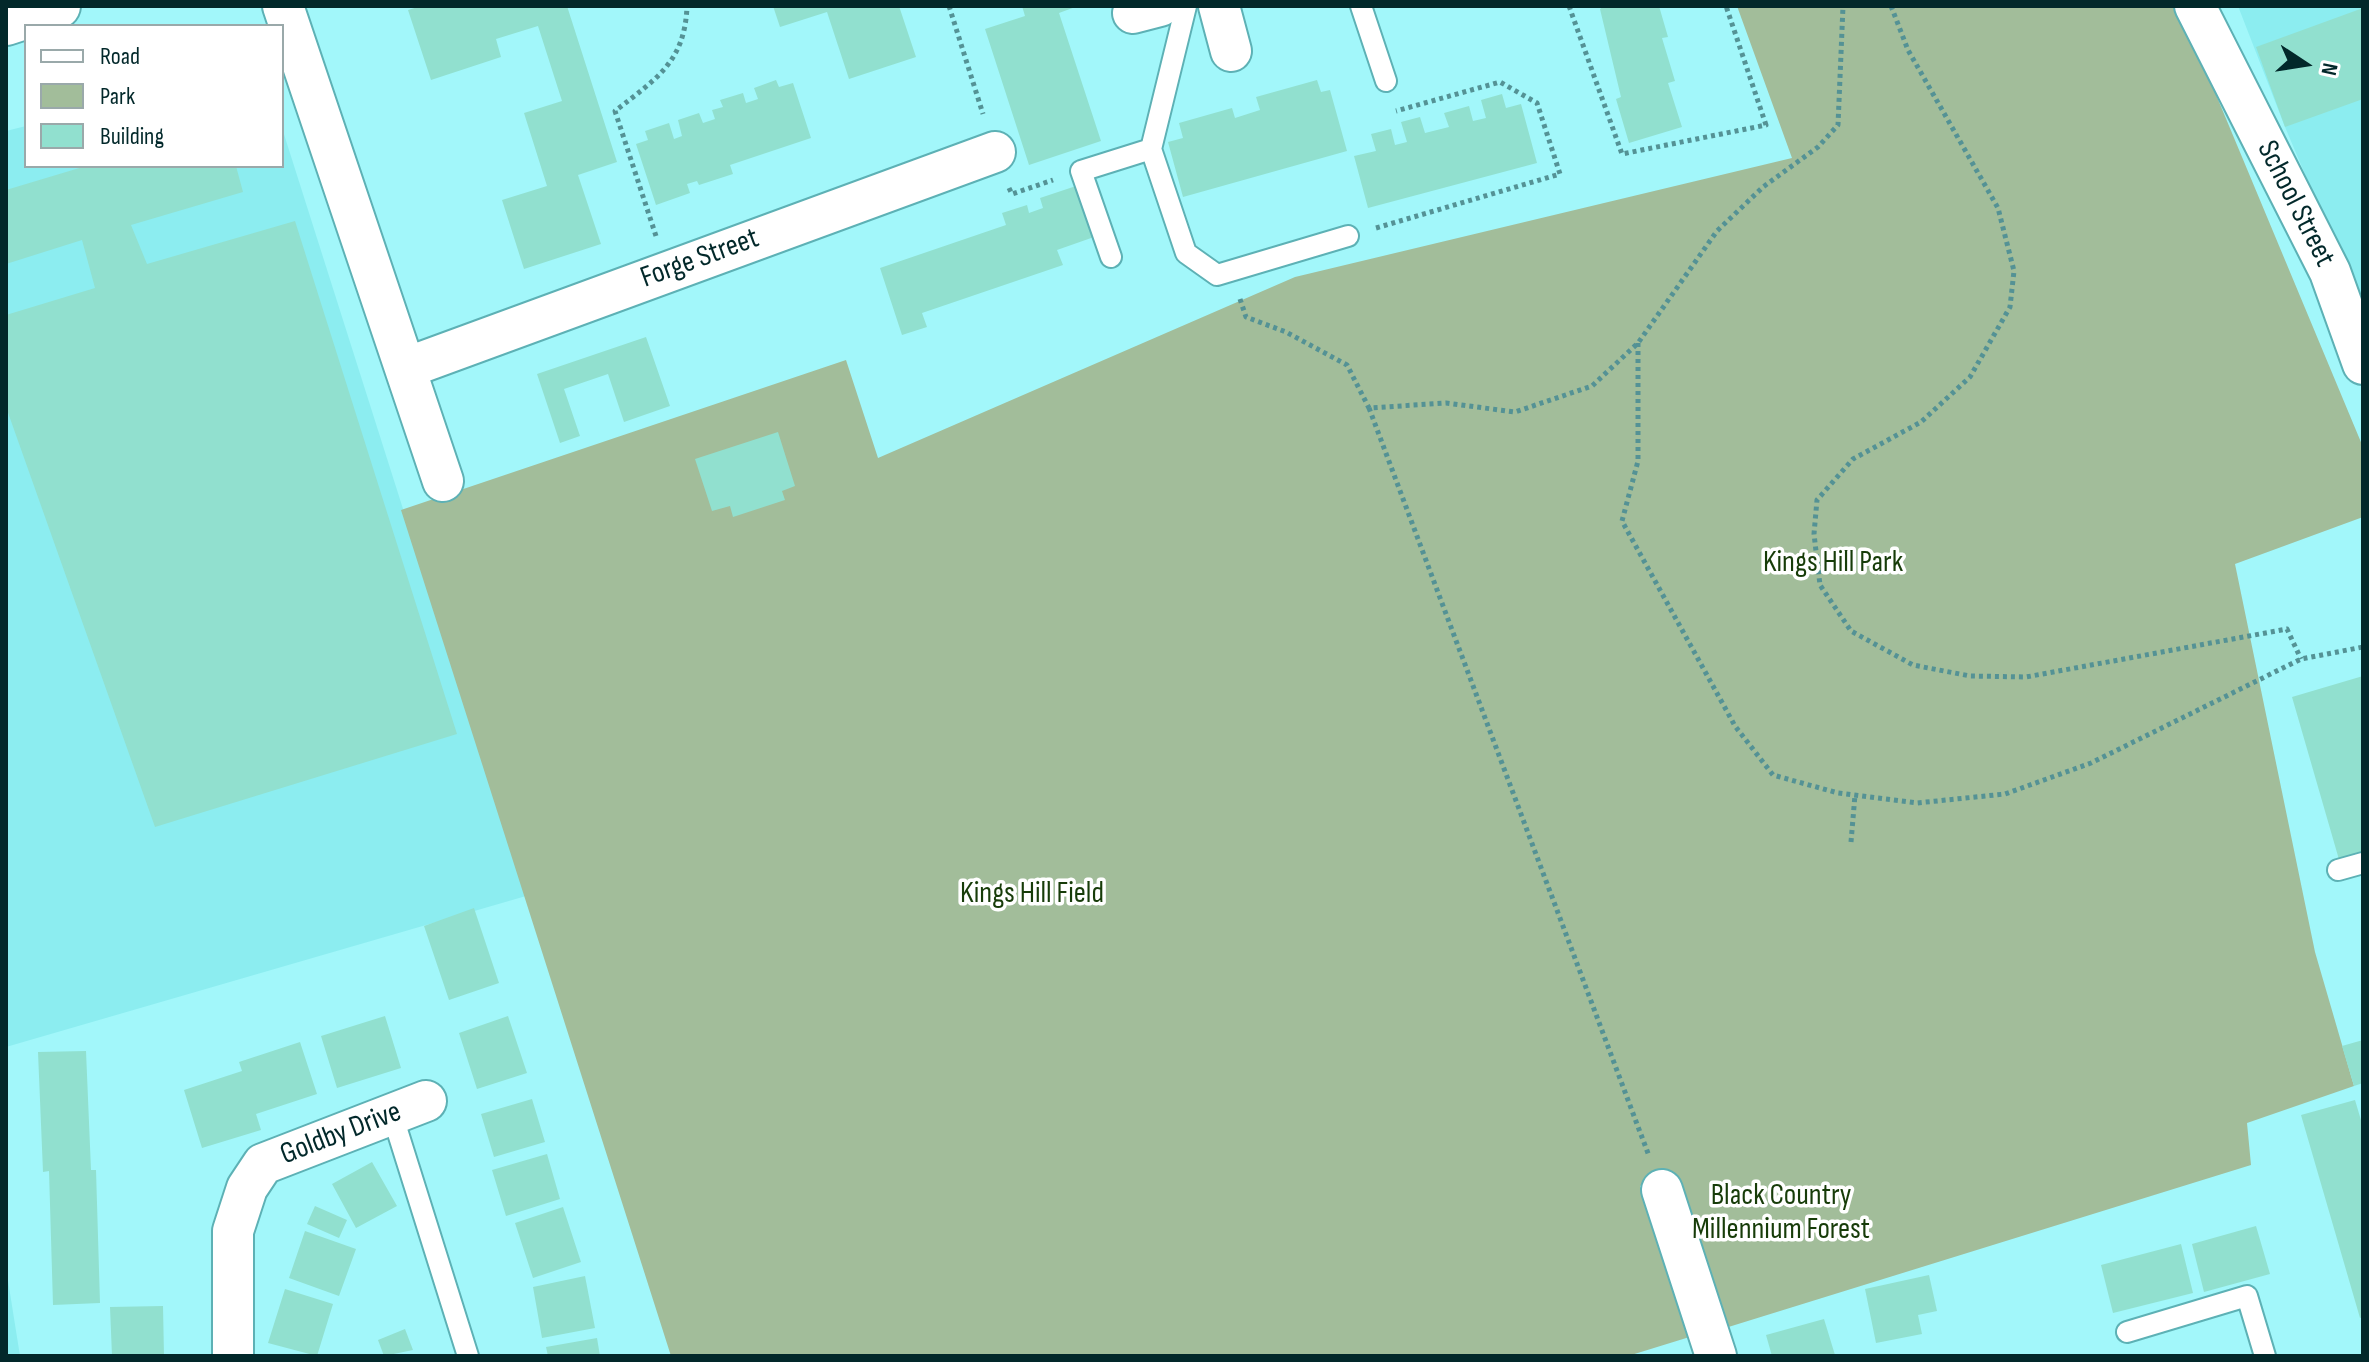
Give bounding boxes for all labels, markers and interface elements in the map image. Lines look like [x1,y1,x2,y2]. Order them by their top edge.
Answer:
legend [24,24,284,168]
north arrow [2265,24,2345,104]
text: Road [100,42,140,71]
text: N [2315,61,2343,78]
text: Park [100,82,135,111]
text: Building [100,122,164,151]
street label: School Street [2248,135,2342,273]
street label: Forge Street [636,221,764,297]
park label: Kings Hill Park [1763,545,1903,581]
park label: Kings Hill Field [960,876,1104,912]
street label: Goldby Drive [275,1095,407,1173]
park label: Black Country Millennium Forest [1692,1178,1870,1248]

